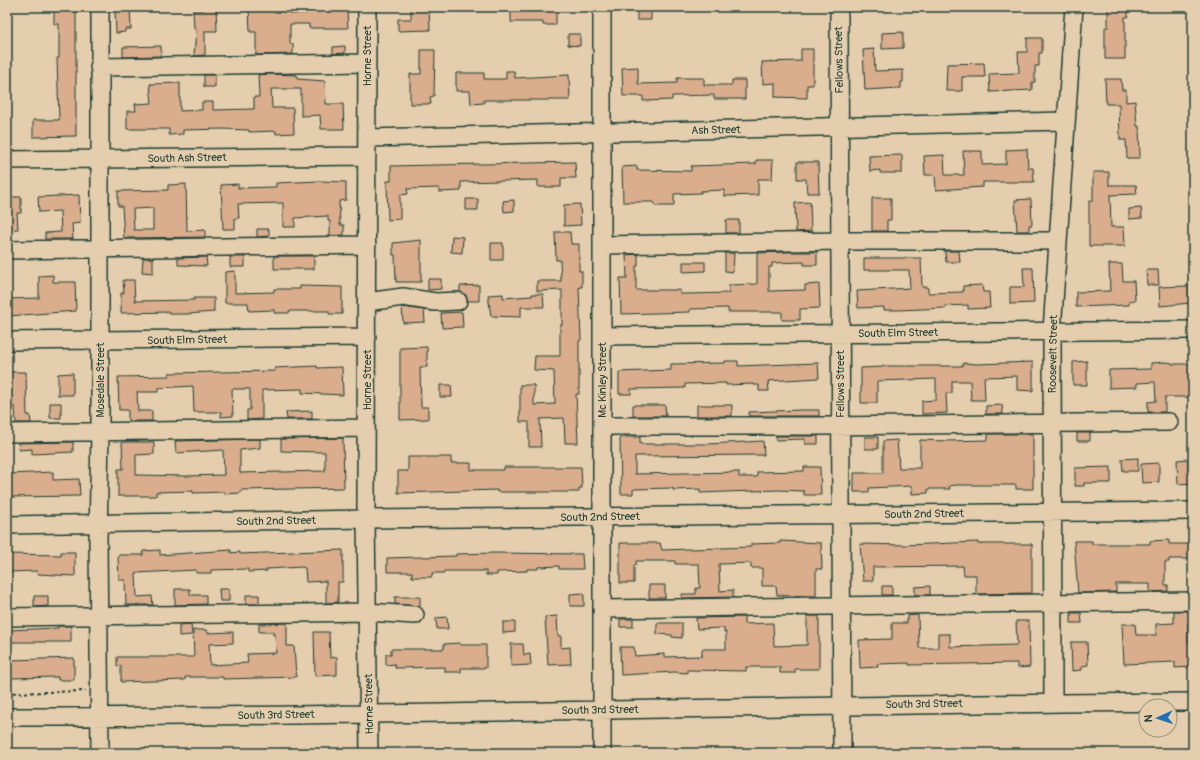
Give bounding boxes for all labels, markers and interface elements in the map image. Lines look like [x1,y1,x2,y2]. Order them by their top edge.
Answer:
street label: Horne Street [361,25,374,86]
street label: Fellows Street [832,26,846,94]
street label: Ash Street [691,123,741,137]
street label: South Ash Street [147,151,227,165]
street label: Roosevelt Street [1046,314,1060,393]
street label: South Elm Street [858,326,939,340]
street label: South Elm Street [147,333,228,347]
street label: Mosedale Street [94,342,107,417]
street label: Mc Kinley Street [596,342,609,418]
street label: Horne Street [361,349,374,410]
street label: Fellows Street [834,350,847,418]
street label: South 2nd Street [884,507,965,521]
street label: South 2nd Street [560,510,641,524]
street label: South 2nd Street [236,514,317,528]
street label: Horne Street [362,673,376,734]
street label: South 3rd Street [885,697,963,711]
north arrow [1138,698,1178,738]
street label: South 3rd Street [561,703,639,717]
street label: South 3rd Street [237,708,315,722]
text: N [1142,714,1155,723]

